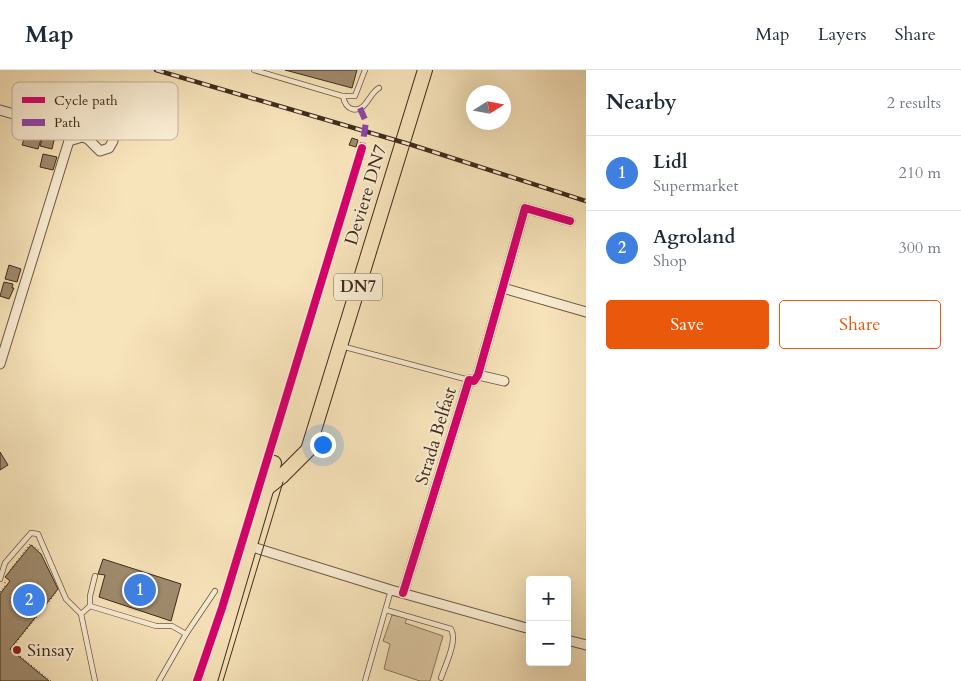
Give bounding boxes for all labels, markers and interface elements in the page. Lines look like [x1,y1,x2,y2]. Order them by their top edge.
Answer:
text: Map [25,18,74,51]
text: Map [755,22,790,47]
text: Layers [818,22,867,47]
text: Share [895,22,936,47]
legend [12,82,178,140]
north arrow [466,85,511,130]
text: Nearby [606,88,677,117]
text: Cycle path [54,91,118,110]
text: 2 results [887,92,941,114]
text: Path [54,113,81,132]
street label: Deviere DN7 [339,142,393,248]
text: Lidl [653,149,687,175]
text: 1 [618,162,626,184]
text: 210 m [899,162,941,184]
text: Supermarket [653,175,739,197]
text: Agroland [653,224,735,250]
text: 2 [618,237,626,259]
text: 300 m [899,237,941,259]
text: Shop [653,250,687,272]
road number: DN7 [334,273,382,300]
button: Save [606,300,769,349]
button: Share [779,300,941,349]
street label: Strada Belfast [409,384,463,488]
your location [310,432,336,458]
pin: 1 [124,571,156,609]
map controls [526,576,571,666]
button: + [526,576,571,621]
pin: 2 [13,581,45,619]
button: − [526,621,571,666]
place label: Sinsay [27,638,75,663]
marker: Sinsay [11,644,23,656]

